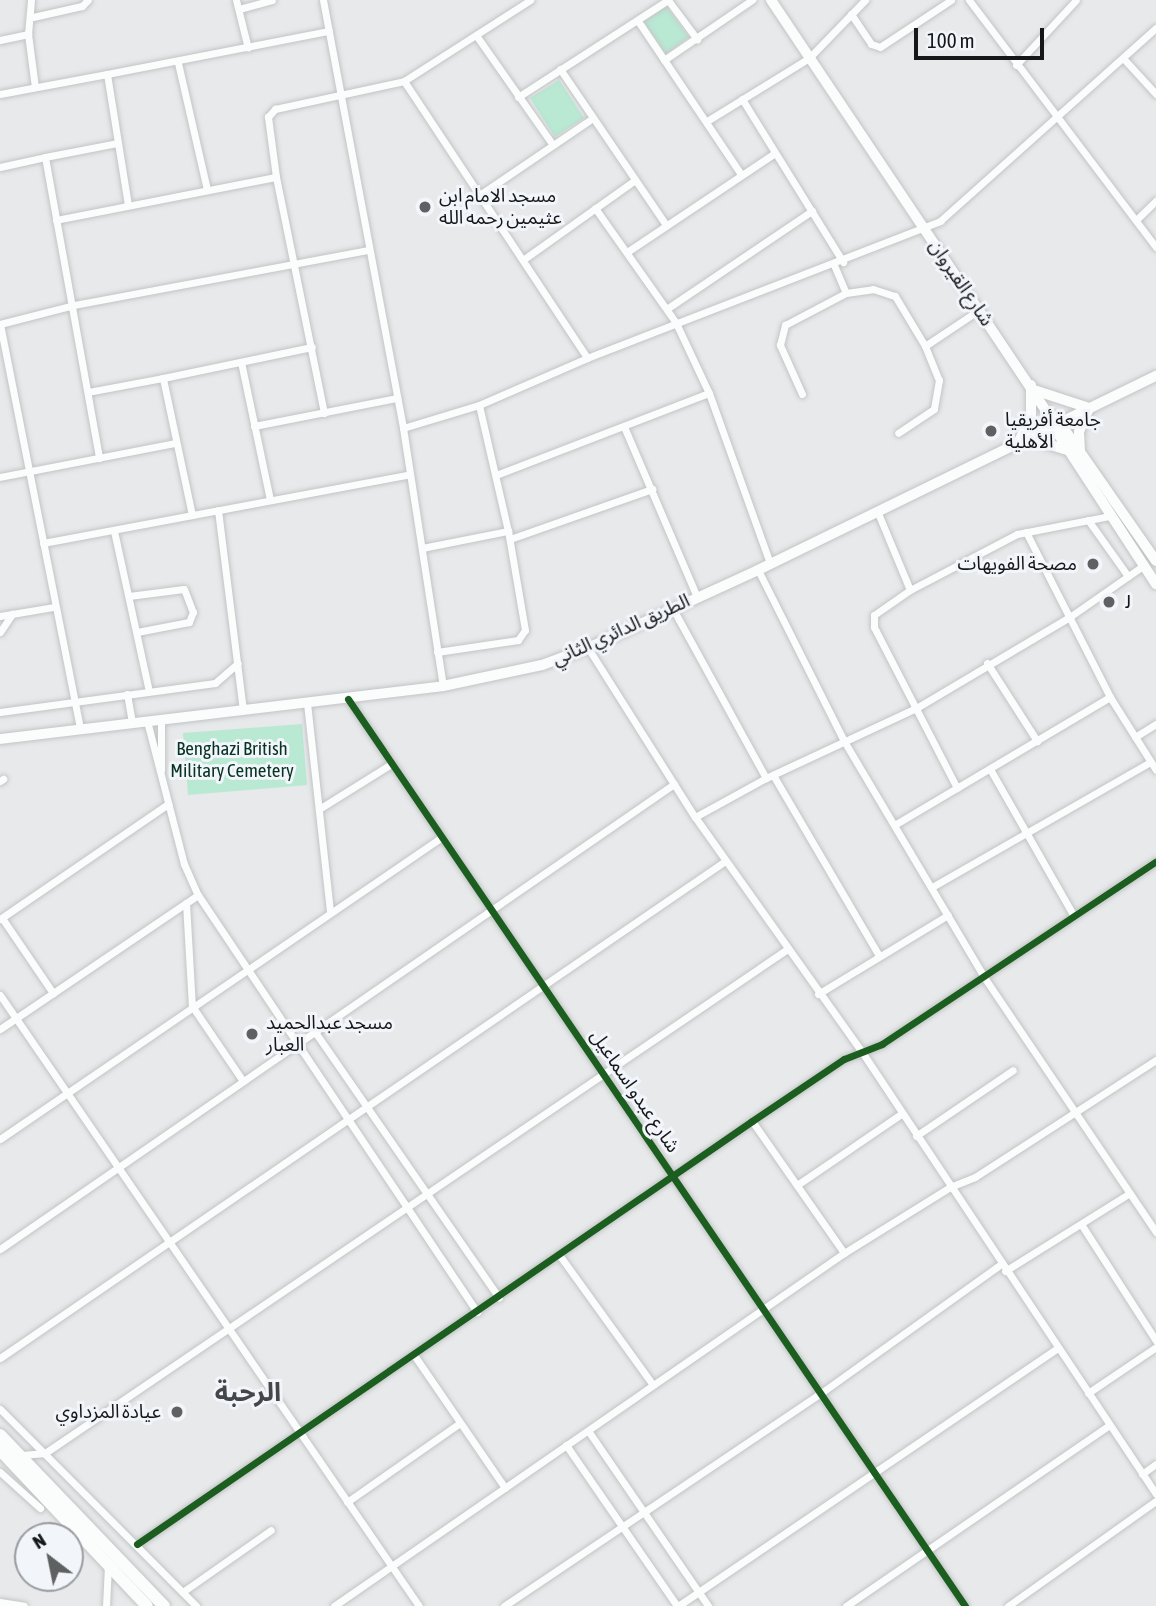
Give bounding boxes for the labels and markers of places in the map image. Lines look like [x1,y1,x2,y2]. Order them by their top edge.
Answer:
place label: مسجد الامام ابن عثيمين رحمه الله [439,185,562,229]
marker: مسجد الامام ابن عثيمين رحمه الله [417,199,433,215]
place label: جامعة أفريقيا الأهلية [1005,409,1101,453]
marker: جامعة أفريقيا الأهلية [983,423,999,439]
place label: مصحة الفويهات [958,553,1077,575]
marker: مصحة الفويهات [1083,554,1103,574]
place label: J [1125,591,1131,613]
marker: J [1099,592,1119,612]
place label: مسجد عبدالحميد العبار [266,1012,393,1056]
marker: مسجد عبدالحميد العبار [244,1026,260,1042]
place label: عيادة المزداوي [56,1401,161,1423]
marker: عيادة المزداوي [167,1402,187,1422]

